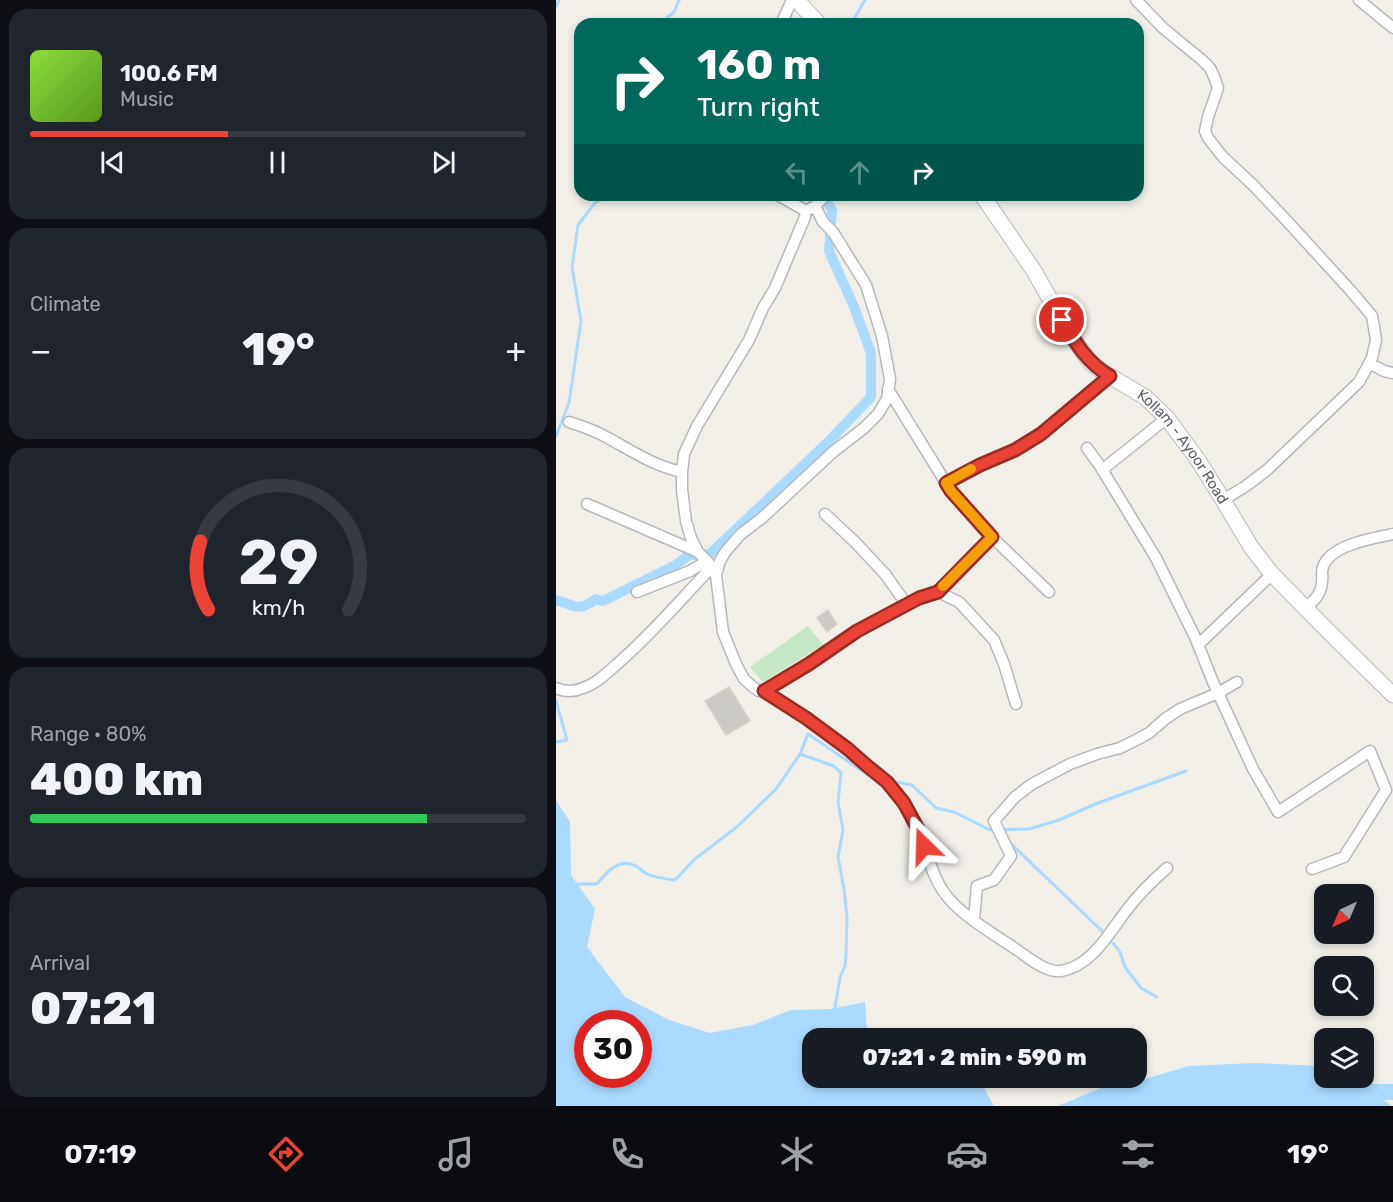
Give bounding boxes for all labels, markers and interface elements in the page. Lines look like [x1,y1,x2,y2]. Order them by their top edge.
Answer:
text: 160 m [697,40,821,90]
icon: right [598,42,676,120]
text: 100.6 FM [120,60,218,87]
text: Music [120,87,174,111]
text: Turn right [697,91,820,123]
icon: previous [96,146,129,179]
icon: pause [261,146,294,179]
icon: next [427,146,460,179]
icon: left [780,156,813,189]
icon: ahead [843,156,876,189]
icon: right [906,156,939,189]
text: Climate [30,292,101,316]
pin [1036,294,1087,345]
icon: arrive [1045,303,1078,336]
text: 19° [242,323,315,376]
text: − [30,331,51,370]
text: + [505,331,526,370]
street label: Kollam - Ayoor Road [1134,386,1232,507]
text: 29 [238,526,318,600]
text: km/h [251,595,305,620]
text: Range · 80% [30,722,146,746]
text: 400 km [30,753,203,806]
position arrow [892,814,956,878]
north arrow [1314,884,1374,944]
map controls [1314,884,1374,1088]
text: Arrival [30,951,90,975]
button: search [1314,956,1374,1016]
text: 07:21 [30,982,156,1035]
speed limit sign: 30 [574,1010,652,1088]
button: layers [1314,1028,1374,1088]
text: 07:21 · 2 min · 590 m [862,1044,1087,1071]
icon: directions [265,1133,307,1175]
icon: music [435,1133,477,1175]
icon: phone [606,1133,648,1175]
icon: climate [776,1133,818,1175]
icon: car [946,1133,988,1175]
icon: filters [1117,1133,1159,1175]
text: 07:19 [64,1138,137,1170]
text: 19° [1287,1138,1329,1170]

